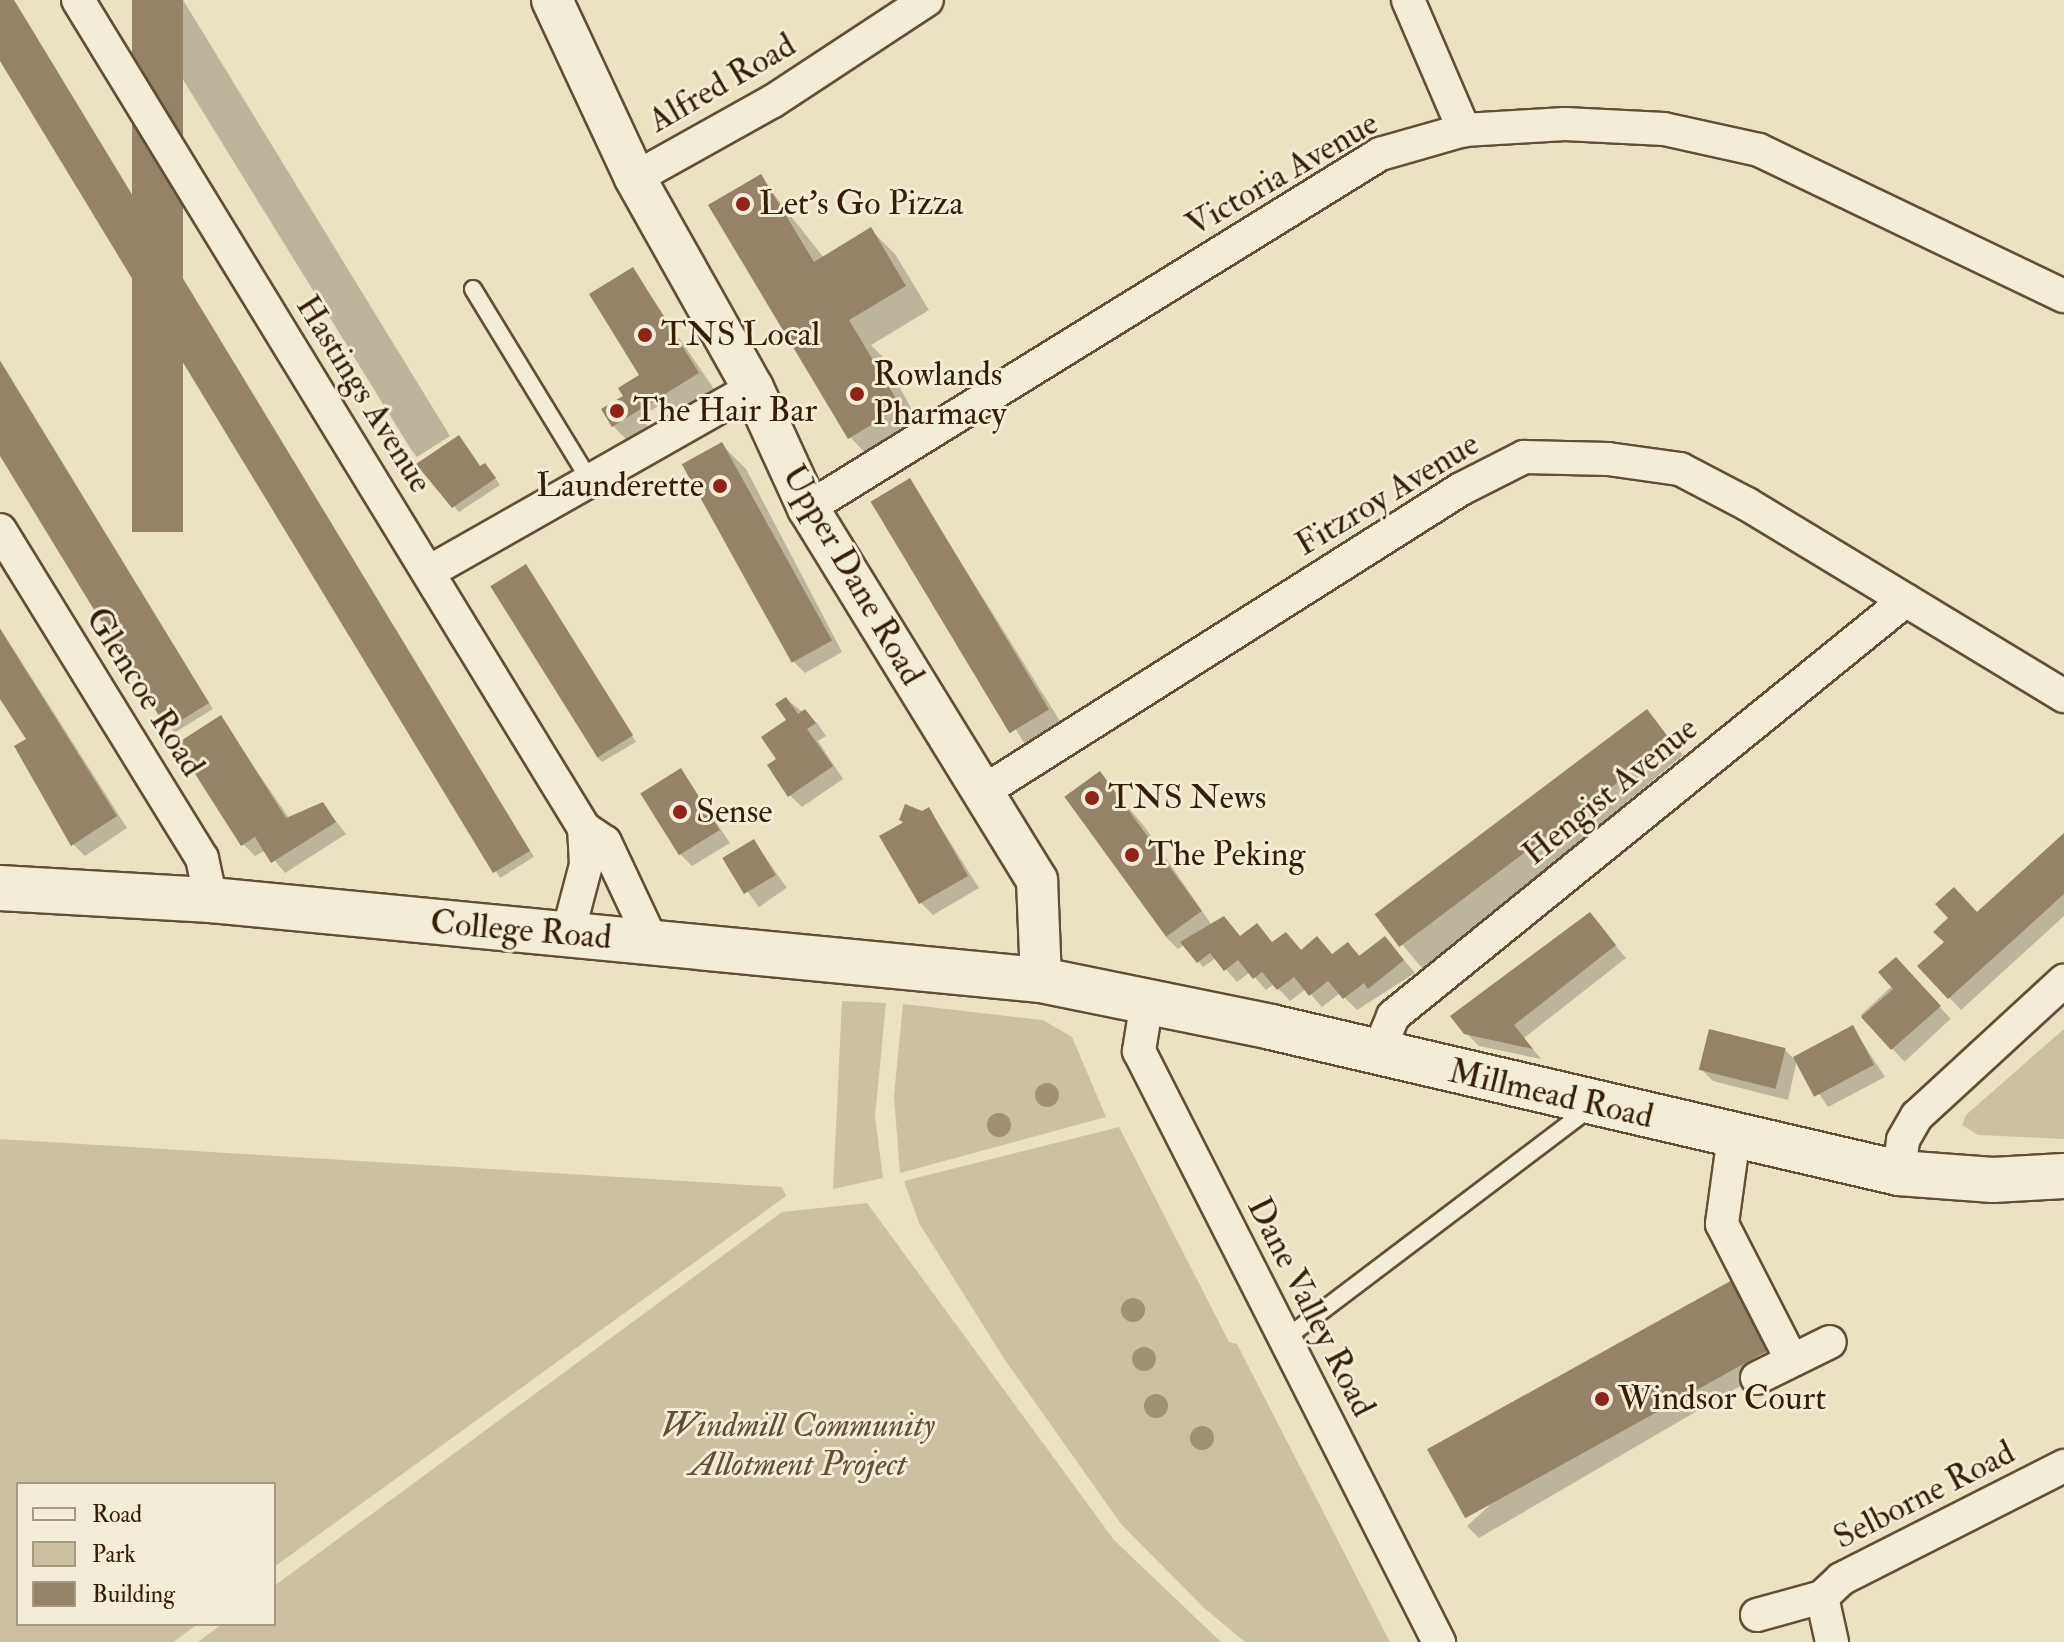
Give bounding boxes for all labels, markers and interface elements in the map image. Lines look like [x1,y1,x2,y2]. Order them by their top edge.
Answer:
street label: Alfred Road [641,25,803,141]
street label: Victoria Avenue [1179,103,1385,245]
place label: Let's Go Pizza [759,184,964,224]
marker: Let's Go Pizza [734,195,752,213]
street label: Hastings Avenue [287,288,441,500]
place label: TNS Local [661,315,820,355]
marker: TNS Local [636,326,654,344]
place label: Rowlands Pharmacy [873,354,1006,434]
marker: Rowlands Pharmacy [848,385,866,403]
place label: The Hair Bar [633,391,817,431]
marker: The Hair Bar [608,402,626,420]
street label: Fitzroy Avenue [1288,423,1486,565]
street label: Upper Dane Road [773,458,933,692]
place label: Launderette [536,466,704,506]
marker: Launderette [711,477,729,495]
street label: Glencoe Road [77,600,213,784]
street label: Hengist Avenue [1514,708,1706,874]
place label: TNS News [1108,778,1266,818]
marker: TNS News [1083,789,1101,807]
place label: Sense [696,792,773,832]
marker: Sense [671,803,689,821]
place label: The Peking [1148,835,1305,875]
marker: The Peking [1123,846,1141,864]
street label: College Road [429,902,613,958]
street label: Millmead Road [1445,1051,1657,1137]
street label: Dane Valley Road [1238,1191,1384,1423]
place label: Windsor Court [1618,1379,1826,1419]
marker: Windsor Court [1593,1390,1611,1408]
park label: Windmill Community Allotment Project [661,1405,935,1484]
street label: Selborne Road [1827,1432,2021,1558]
legend [16,1482,276,1626]
text: Road [92,1499,142,1530]
text: Park [92,1539,136,1570]
text: Building [92,1579,175,1610]

